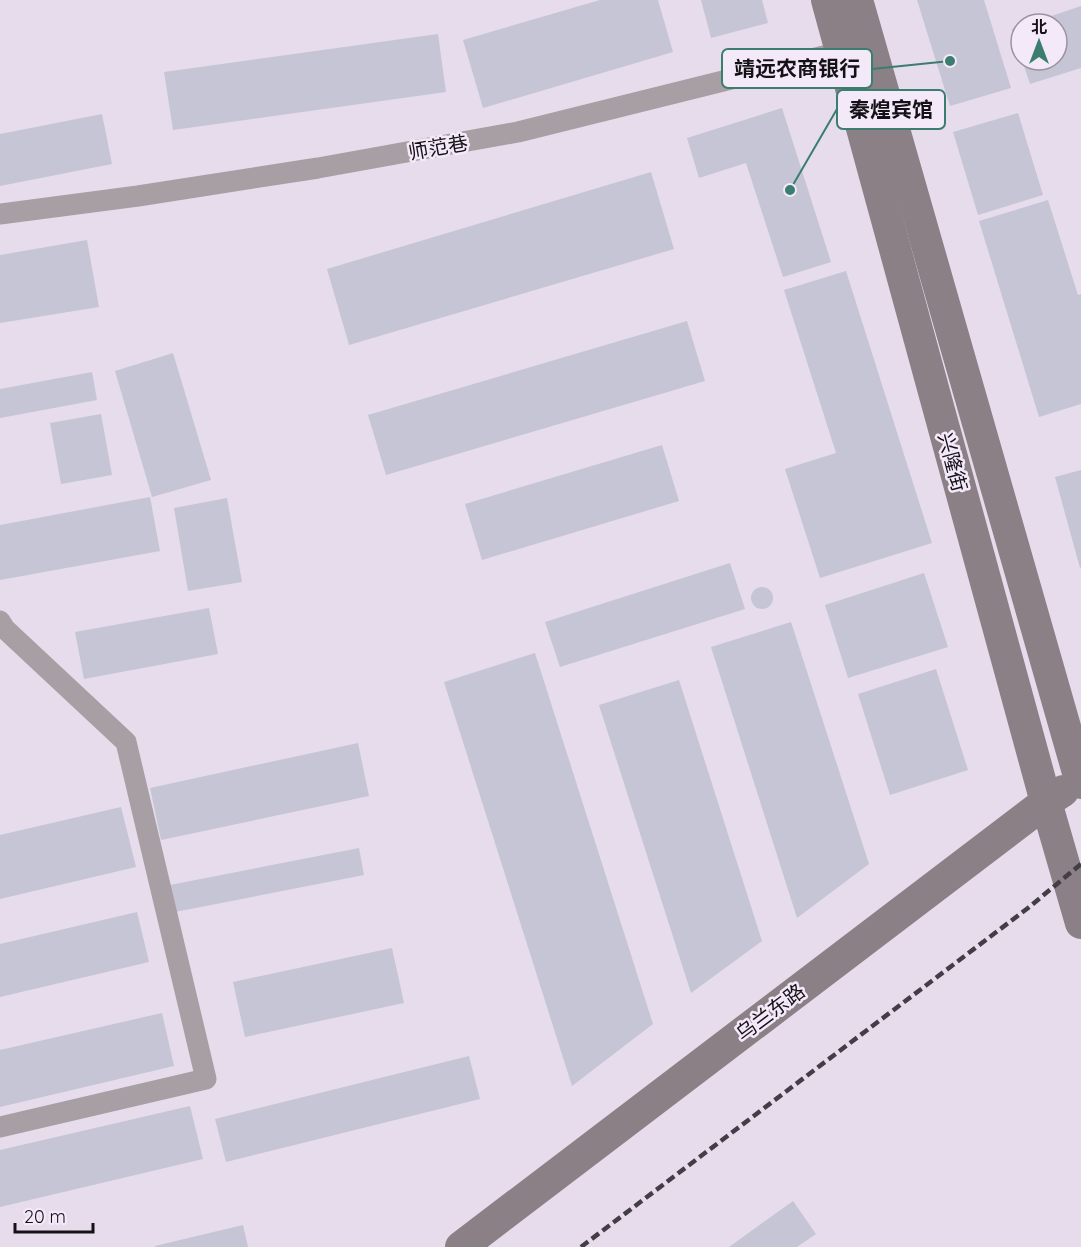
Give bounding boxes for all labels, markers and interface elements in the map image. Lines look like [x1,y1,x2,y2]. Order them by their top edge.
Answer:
north arrow [1009,12,1069,72]
text: 北 [1031,17,1047,37]
callout: 靖远农商银行 [722,49,872,88]
text: 靖远农商银行 [734,55,860,81]
callout: 秦煌宾馆 [837,90,945,129]
text: 秦煌宾馆 [849,96,933,122]
street label: 师范巷 [406,129,470,165]
street label: 兴隆街 [933,430,973,494]
street label: 乌兰东路 [731,978,809,1046]
scale bar [15,1196,93,1234]
text: 20 m [24,1205,66,1228]

